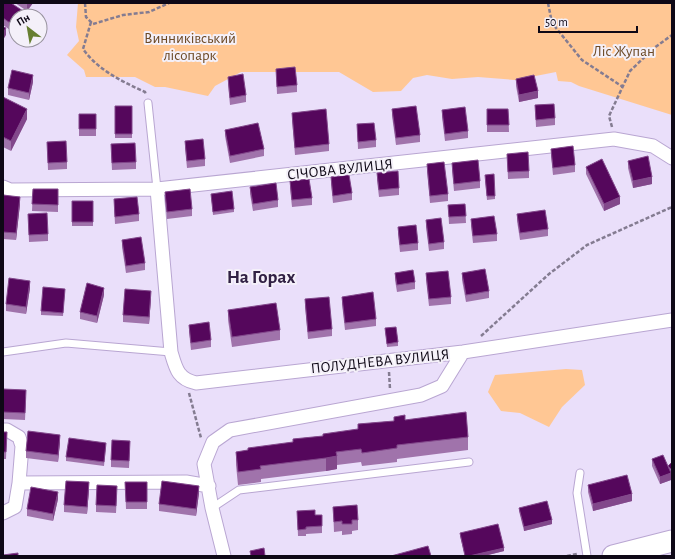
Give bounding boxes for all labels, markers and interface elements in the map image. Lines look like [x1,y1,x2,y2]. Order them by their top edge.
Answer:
north arrow [8,8,48,48]
scale bar [539,8,637,34]
text: Пн [15,12,32,28]
text: 50 m [545,16,568,28]
park label: Винниківський лісопарк [144,31,236,63]
park label: Ліс Жупан [593,44,655,59]
street label: СІЧОВА ВУЛИЦЯ [286,156,394,183]
district label: На Горах [227,268,295,287]
street label: ПОЛУДНЕВА ВУЛИЦЯ [310,347,450,376]

